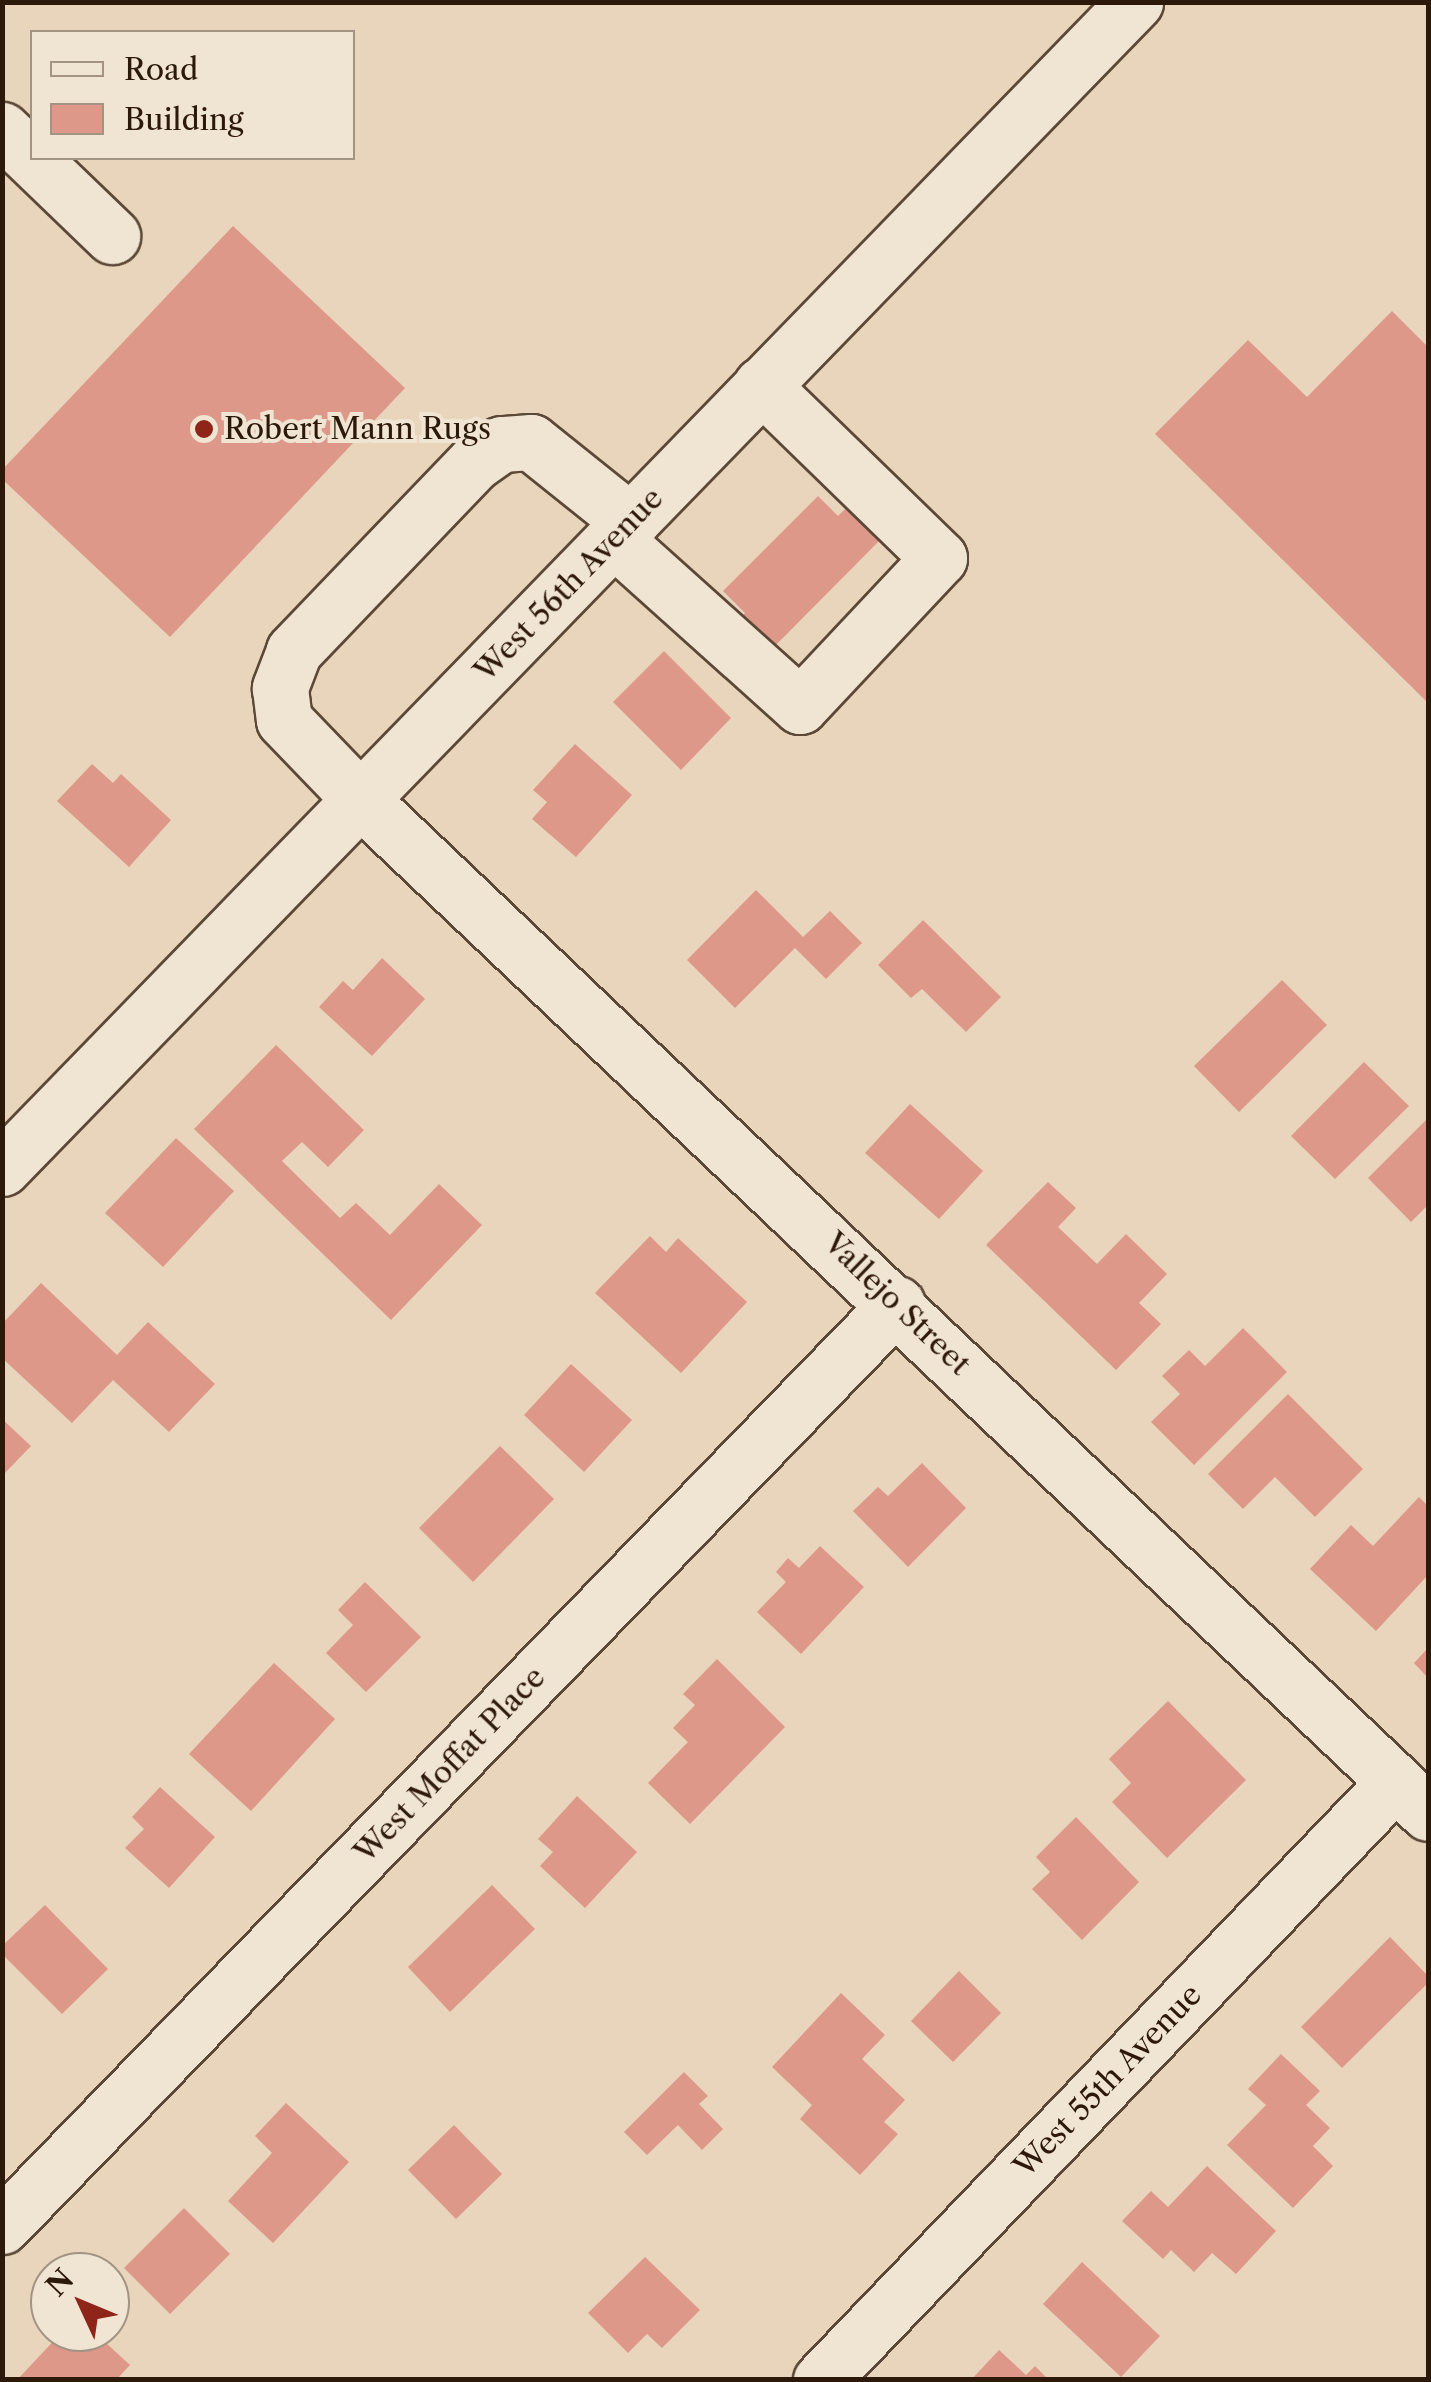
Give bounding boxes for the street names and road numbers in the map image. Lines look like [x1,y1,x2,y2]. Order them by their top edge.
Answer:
street label: West 56th Avenue [467,480,671,690]
street label: Vallejo Street [816,1225,978,1383]
street label: West Moffat Place [347,1659,553,1871]
street label: West 55th Avenue [1006,1977,1210,2185]

